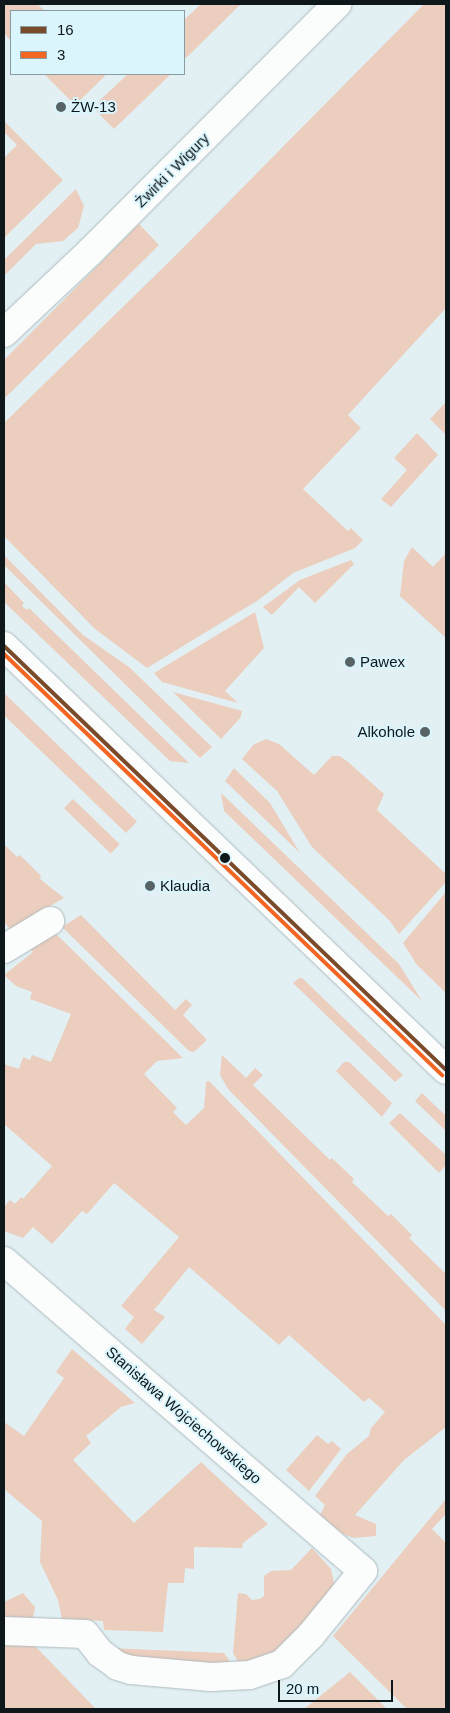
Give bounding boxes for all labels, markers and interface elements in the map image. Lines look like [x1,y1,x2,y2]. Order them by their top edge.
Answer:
legend [10,10,185,75]
text: 16 [57,21,74,38]
text: 3 [57,46,65,63]
place label: ŻW-13 [71,98,116,116]
marker: ŻW-13 [55,101,67,113]
street label: Żwirki i Wigury [131,129,213,211]
place label: Pawex [360,653,405,671]
marker: Pawex [344,656,356,668]
place label: Alkohole [357,723,415,741]
marker: Alkohole [419,726,431,738]
unlabelled marker [220,853,230,863]
place label: Klaudia [160,877,210,895]
marker: Klaudia [144,880,156,892]
street label: Stanisława Wojciechowskiego [103,1343,265,1487]
scale bar [280,1670,395,1702]
text: 20 m [286,1680,319,1697]

